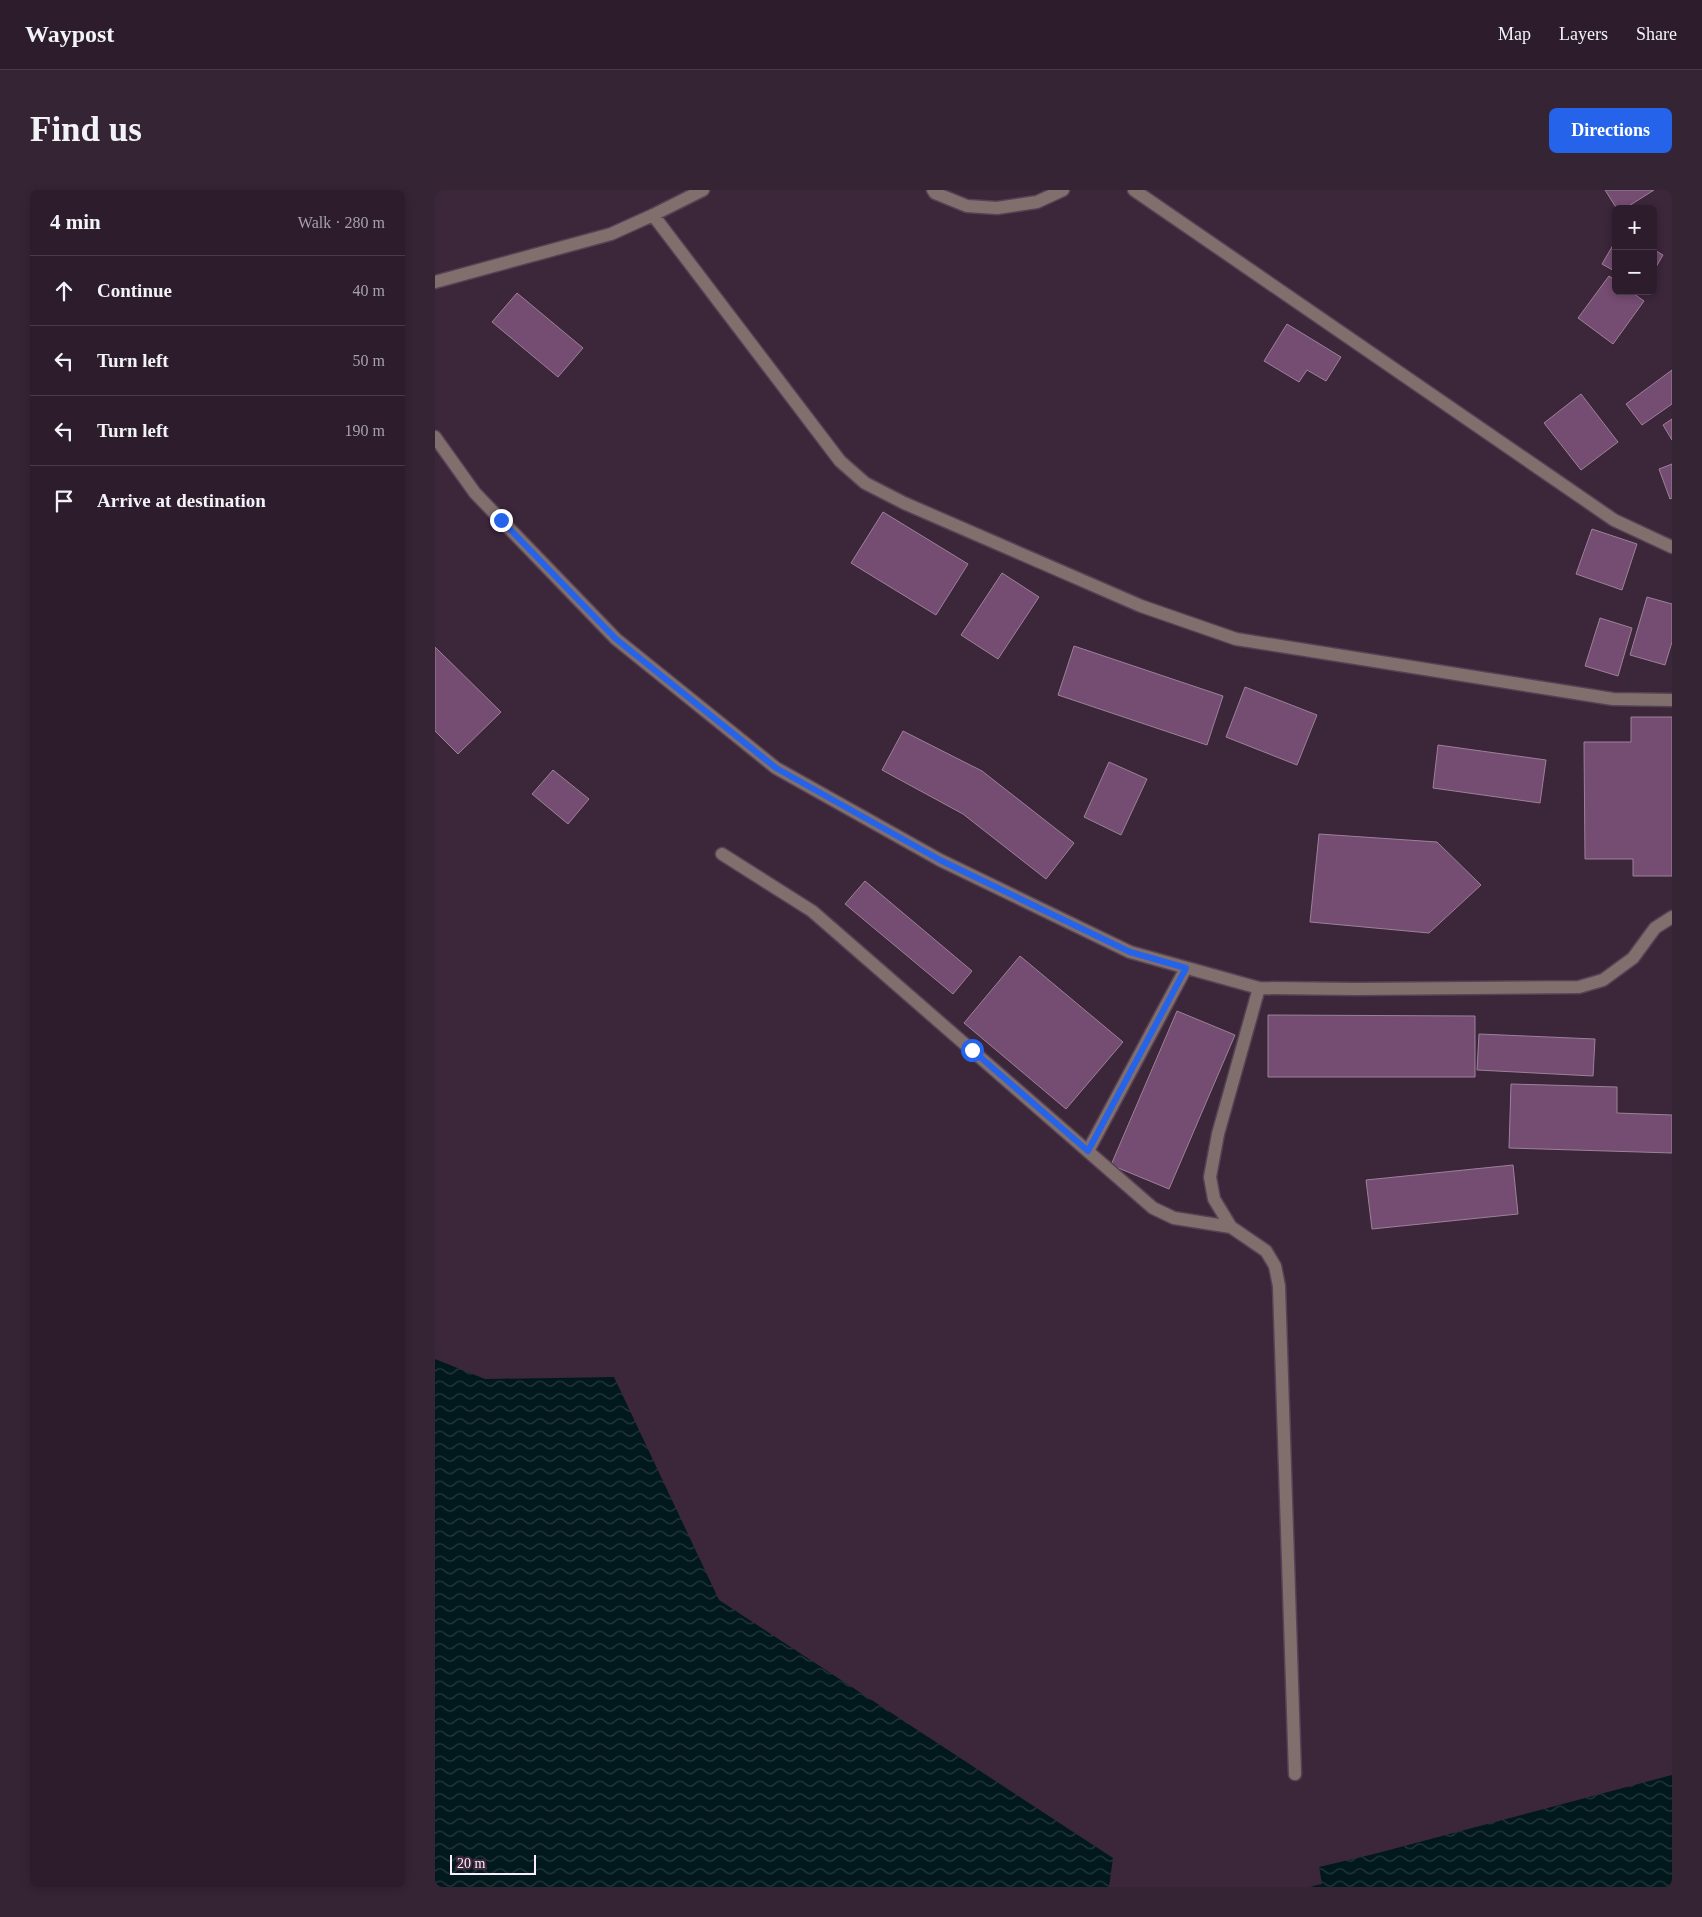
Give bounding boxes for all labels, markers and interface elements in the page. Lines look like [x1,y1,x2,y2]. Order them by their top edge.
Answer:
text: Waypost [25,21,114,47]
text: Map [1498,24,1531,44]
text: Layers [1559,24,1608,44]
text: Share [1636,24,1677,44]
button: Directions [1549,108,1672,153]
text: Find us [30,110,142,149]
map controls [1612,205,1657,295]
button: + [1612,205,1657,250]
text: 4 min [50,210,101,234]
text: Walk · 280 m [298,214,385,231]
button: − [1612,250,1657,295]
icon: ahead [50,277,78,305]
text: Continue [97,280,172,301]
text: 40 m [353,282,385,299]
icon: left [50,347,78,375]
text: Turn left [97,350,169,371]
text: 50 m [353,352,385,369]
icon: left [50,417,78,445]
text: Turn left [97,420,169,441]
text: 190 m [345,422,385,439]
icon: arrive [50,487,78,515]
text: Arrive at destination [97,490,266,511]
route end [490,509,513,532]
route start [961,1039,984,1062]
scale bar [450,1852,536,1875]
text: 20 m [457,1856,485,1871]

